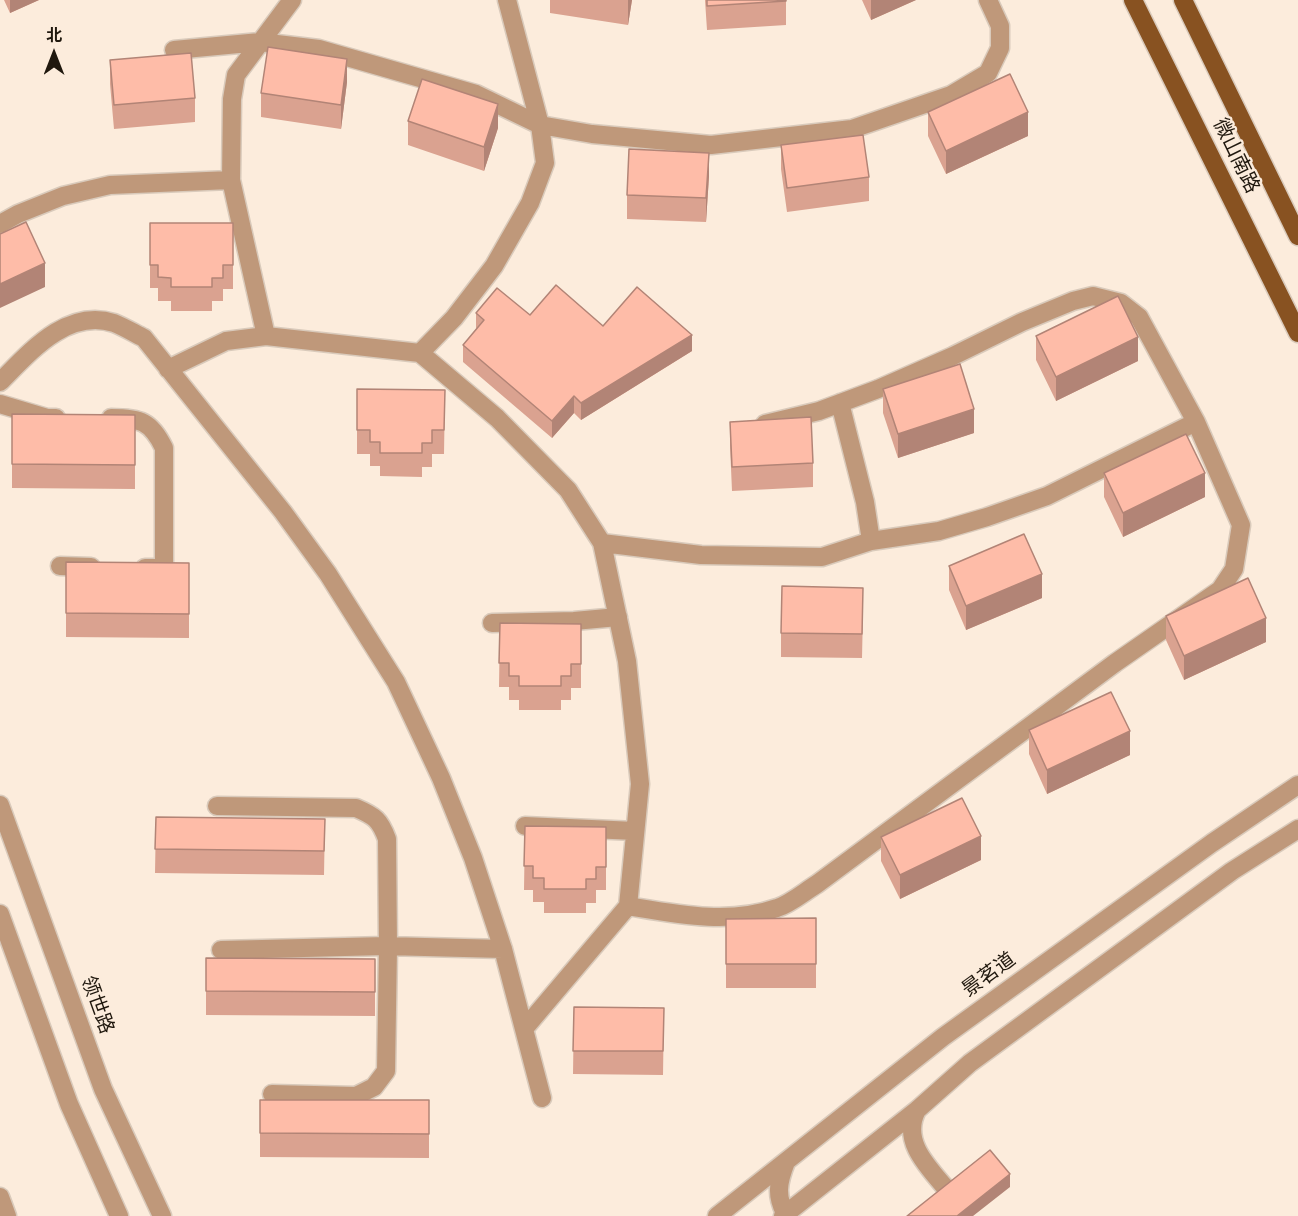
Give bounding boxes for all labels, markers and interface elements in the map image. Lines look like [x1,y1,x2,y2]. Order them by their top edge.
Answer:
north arrow [24,24,84,84]
text: 北 [46,26,62,45]
street label: 微山南路 [1208,115,1264,197]
street label: 景茗道 [958,948,1020,1002]
street label: 领世路 [75,973,119,1037]

